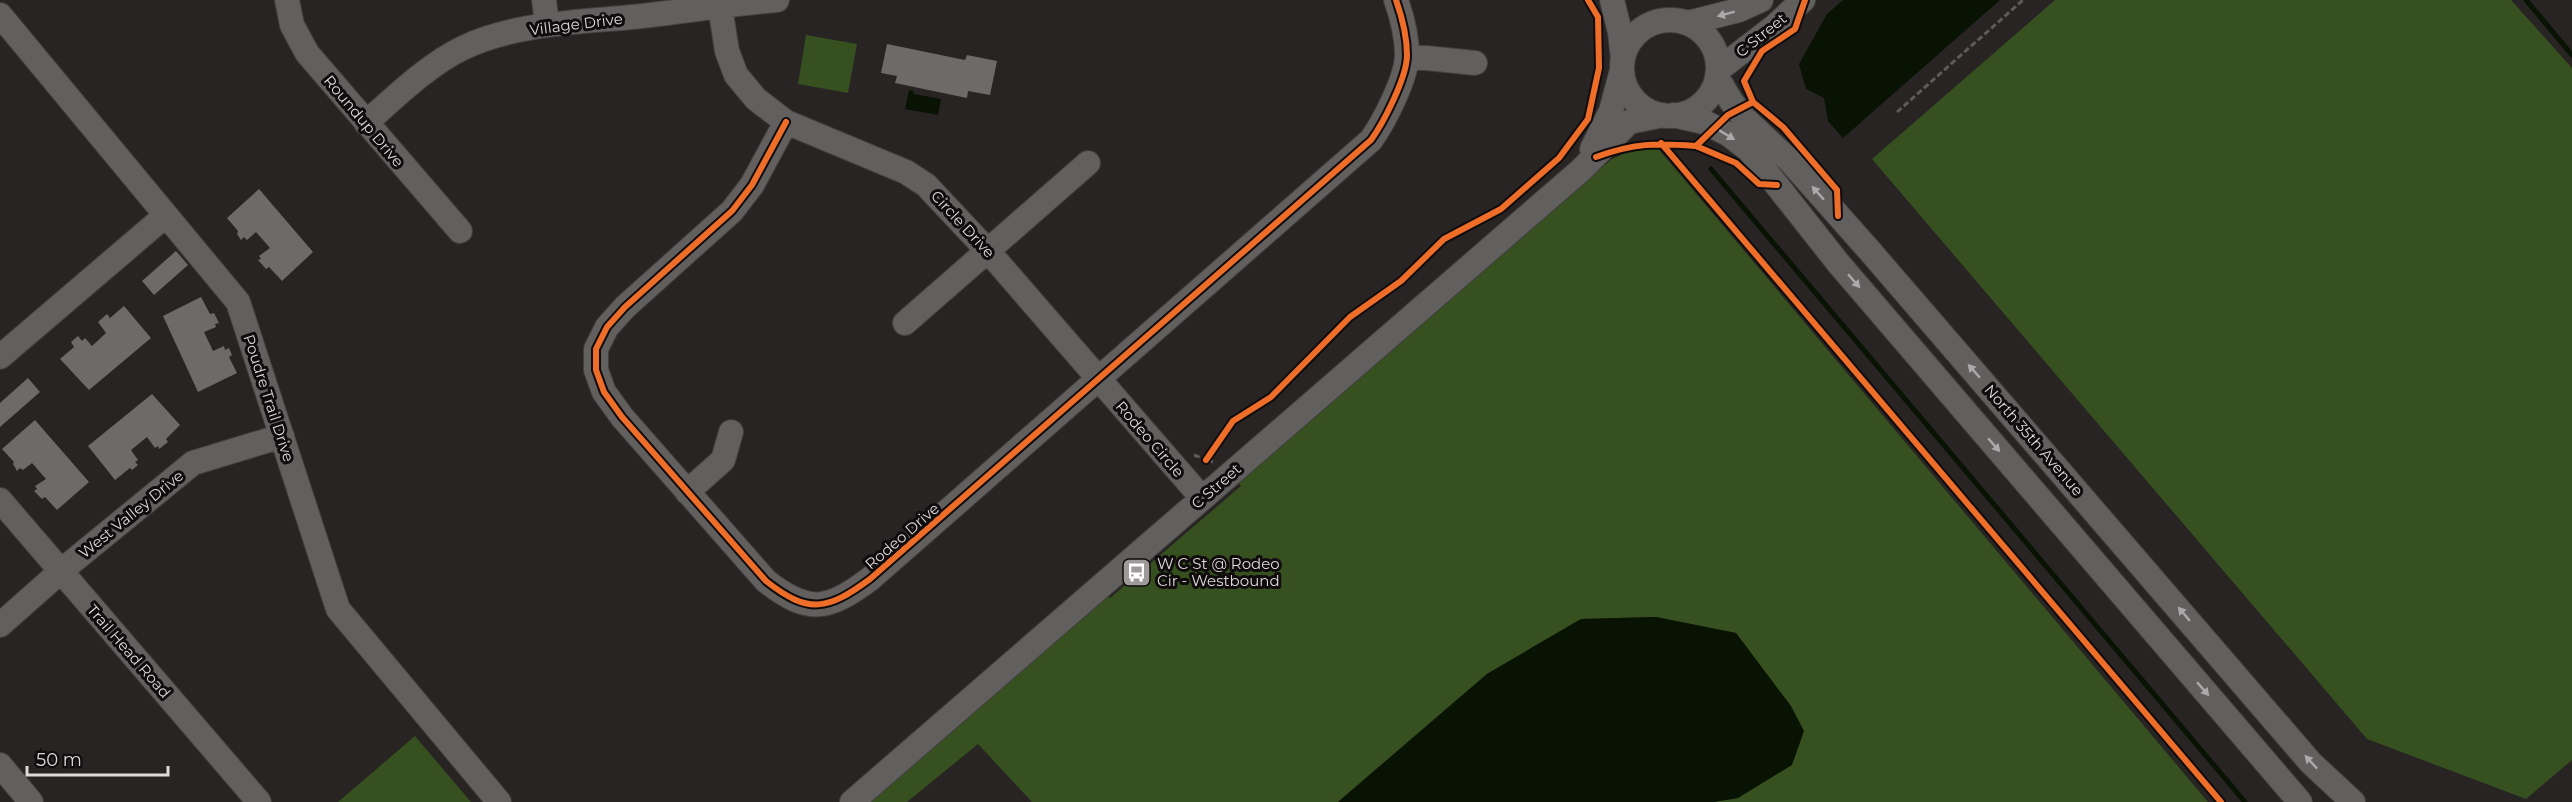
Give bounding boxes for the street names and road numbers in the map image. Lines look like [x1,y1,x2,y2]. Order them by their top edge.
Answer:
street label: Village Drive [528,9,624,39]
street label: C Street [1732,9,1790,61]
street label: Roundup Drive [320,71,408,171]
street label: Circle Drive [927,186,999,262]
street label: Poudre Trail Drive [239,332,299,464]
street label: North 35th Avenue [1980,380,2088,500]
street label: Rodeo Circle [1112,397,1188,481]
street label: C Street [1187,459,1245,513]
street label: West Valley Drive [75,466,187,562]
street label: Rodeo Drive [861,499,943,573]
street label: Trail Head Road [83,600,175,702]

